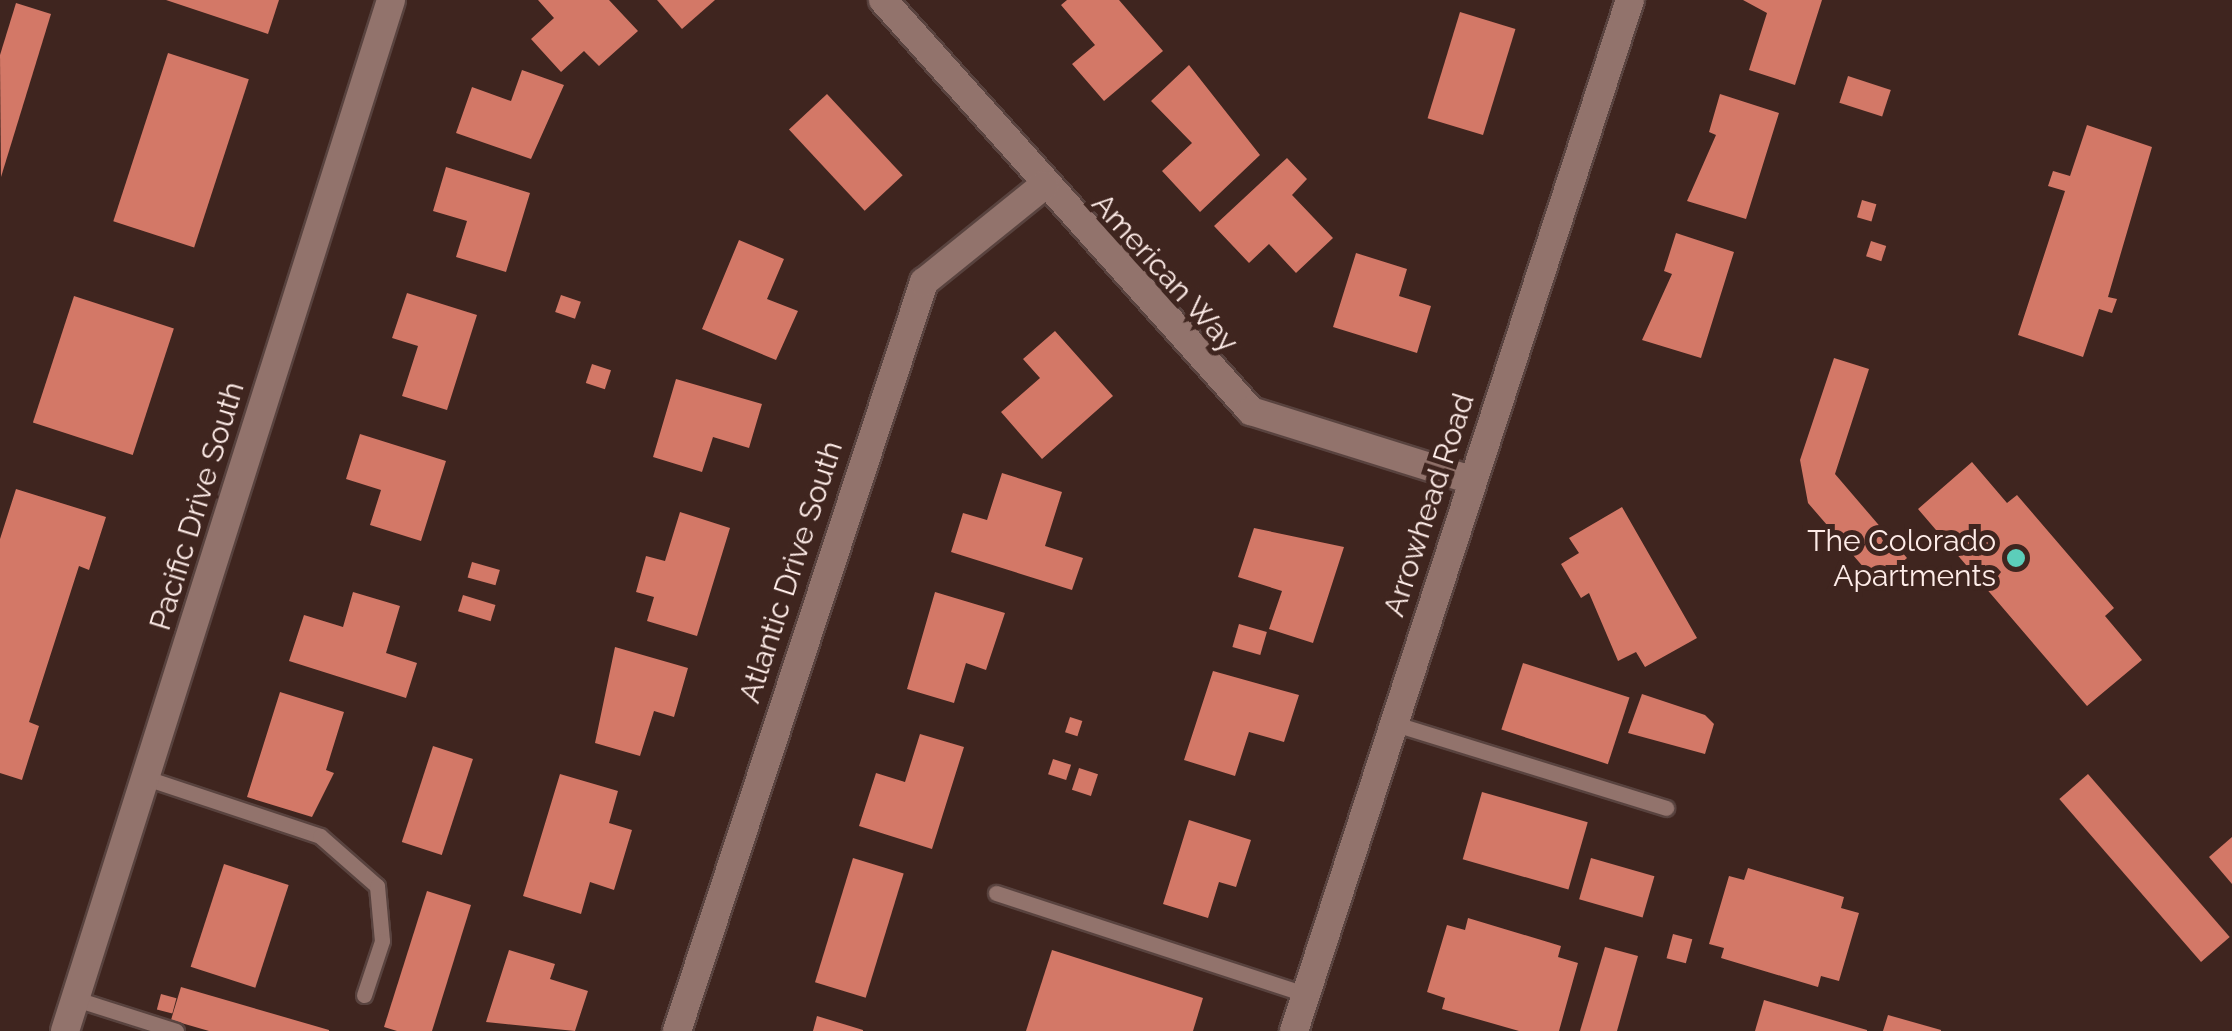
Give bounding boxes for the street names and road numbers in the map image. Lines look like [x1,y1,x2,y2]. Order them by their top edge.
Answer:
street label: American Way [1084,186,1246,360]
street label: Pacific Drive South [142,377,252,635]
street label: Arrowhead Road [1376,389,1482,621]
street label: Atlantic Drive South [732,437,850,707]

